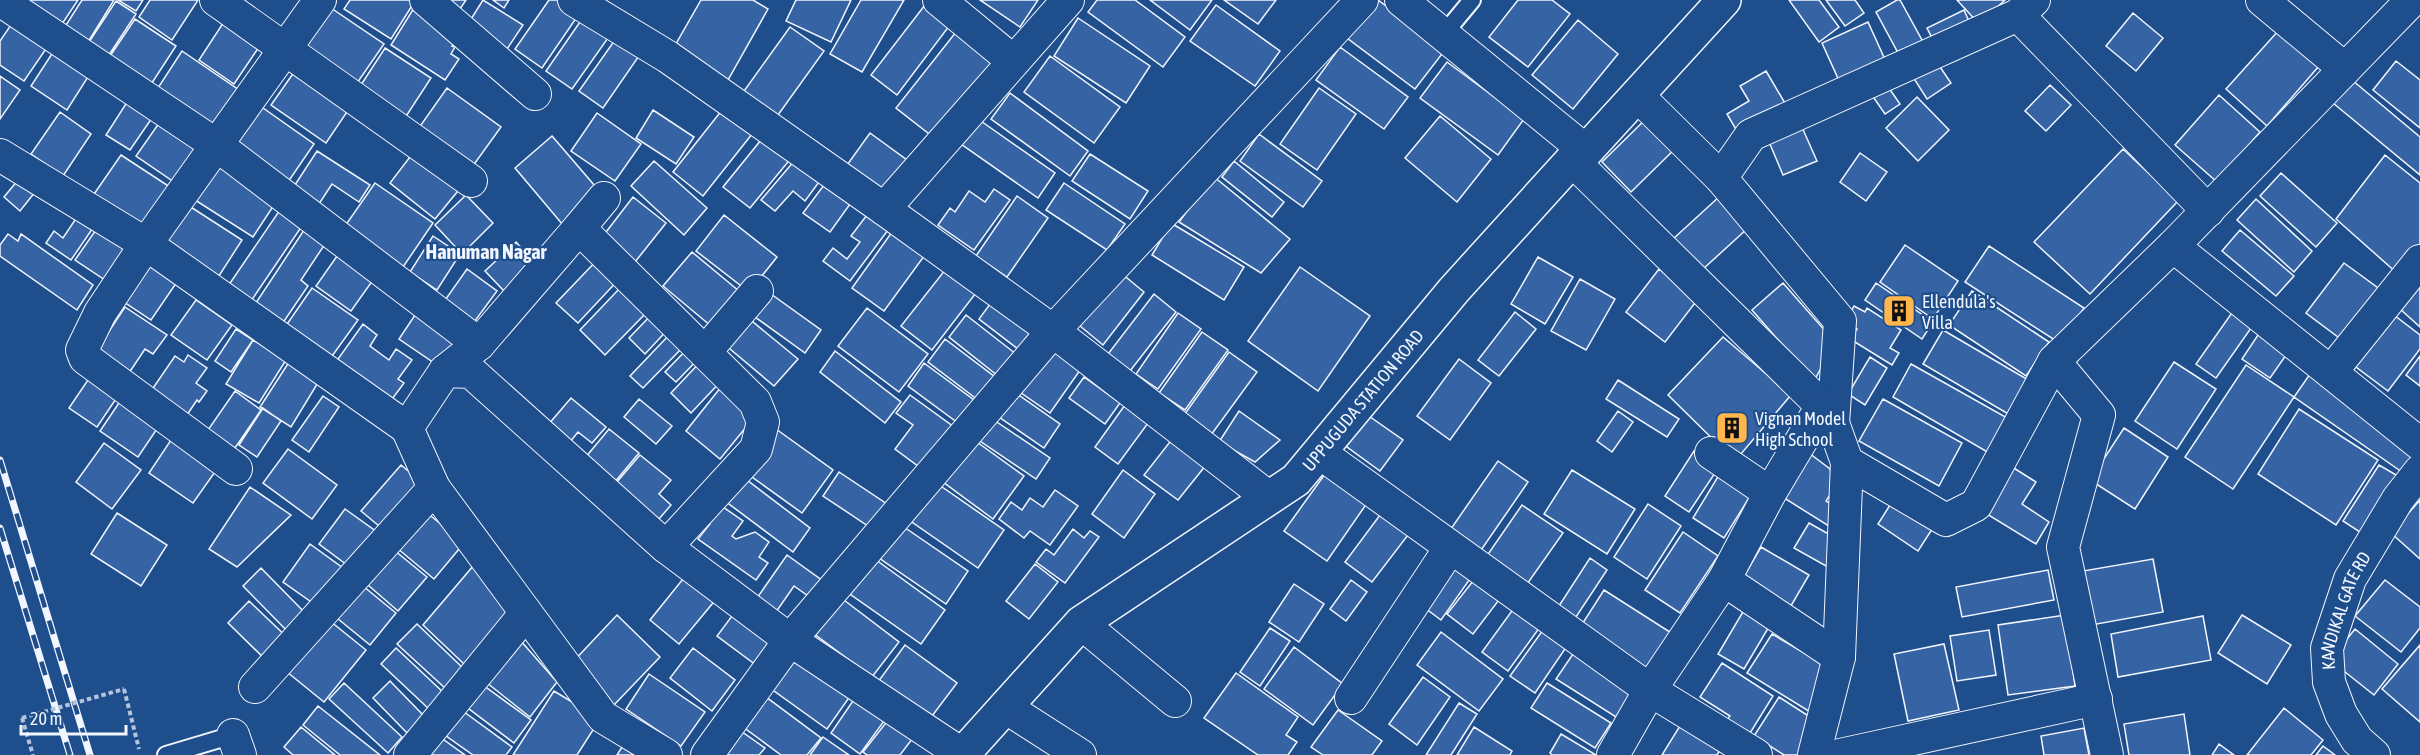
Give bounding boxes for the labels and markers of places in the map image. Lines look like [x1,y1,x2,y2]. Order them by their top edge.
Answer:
place label: Ellendula's Villa [1922,291,1996,333]
building icon: Ellendula's Villa [1881,293,1917,329]
place label: Vignan Model High School [1755,408,1846,450]
building icon: Vignan Model High School [1714,410,1750,446]

